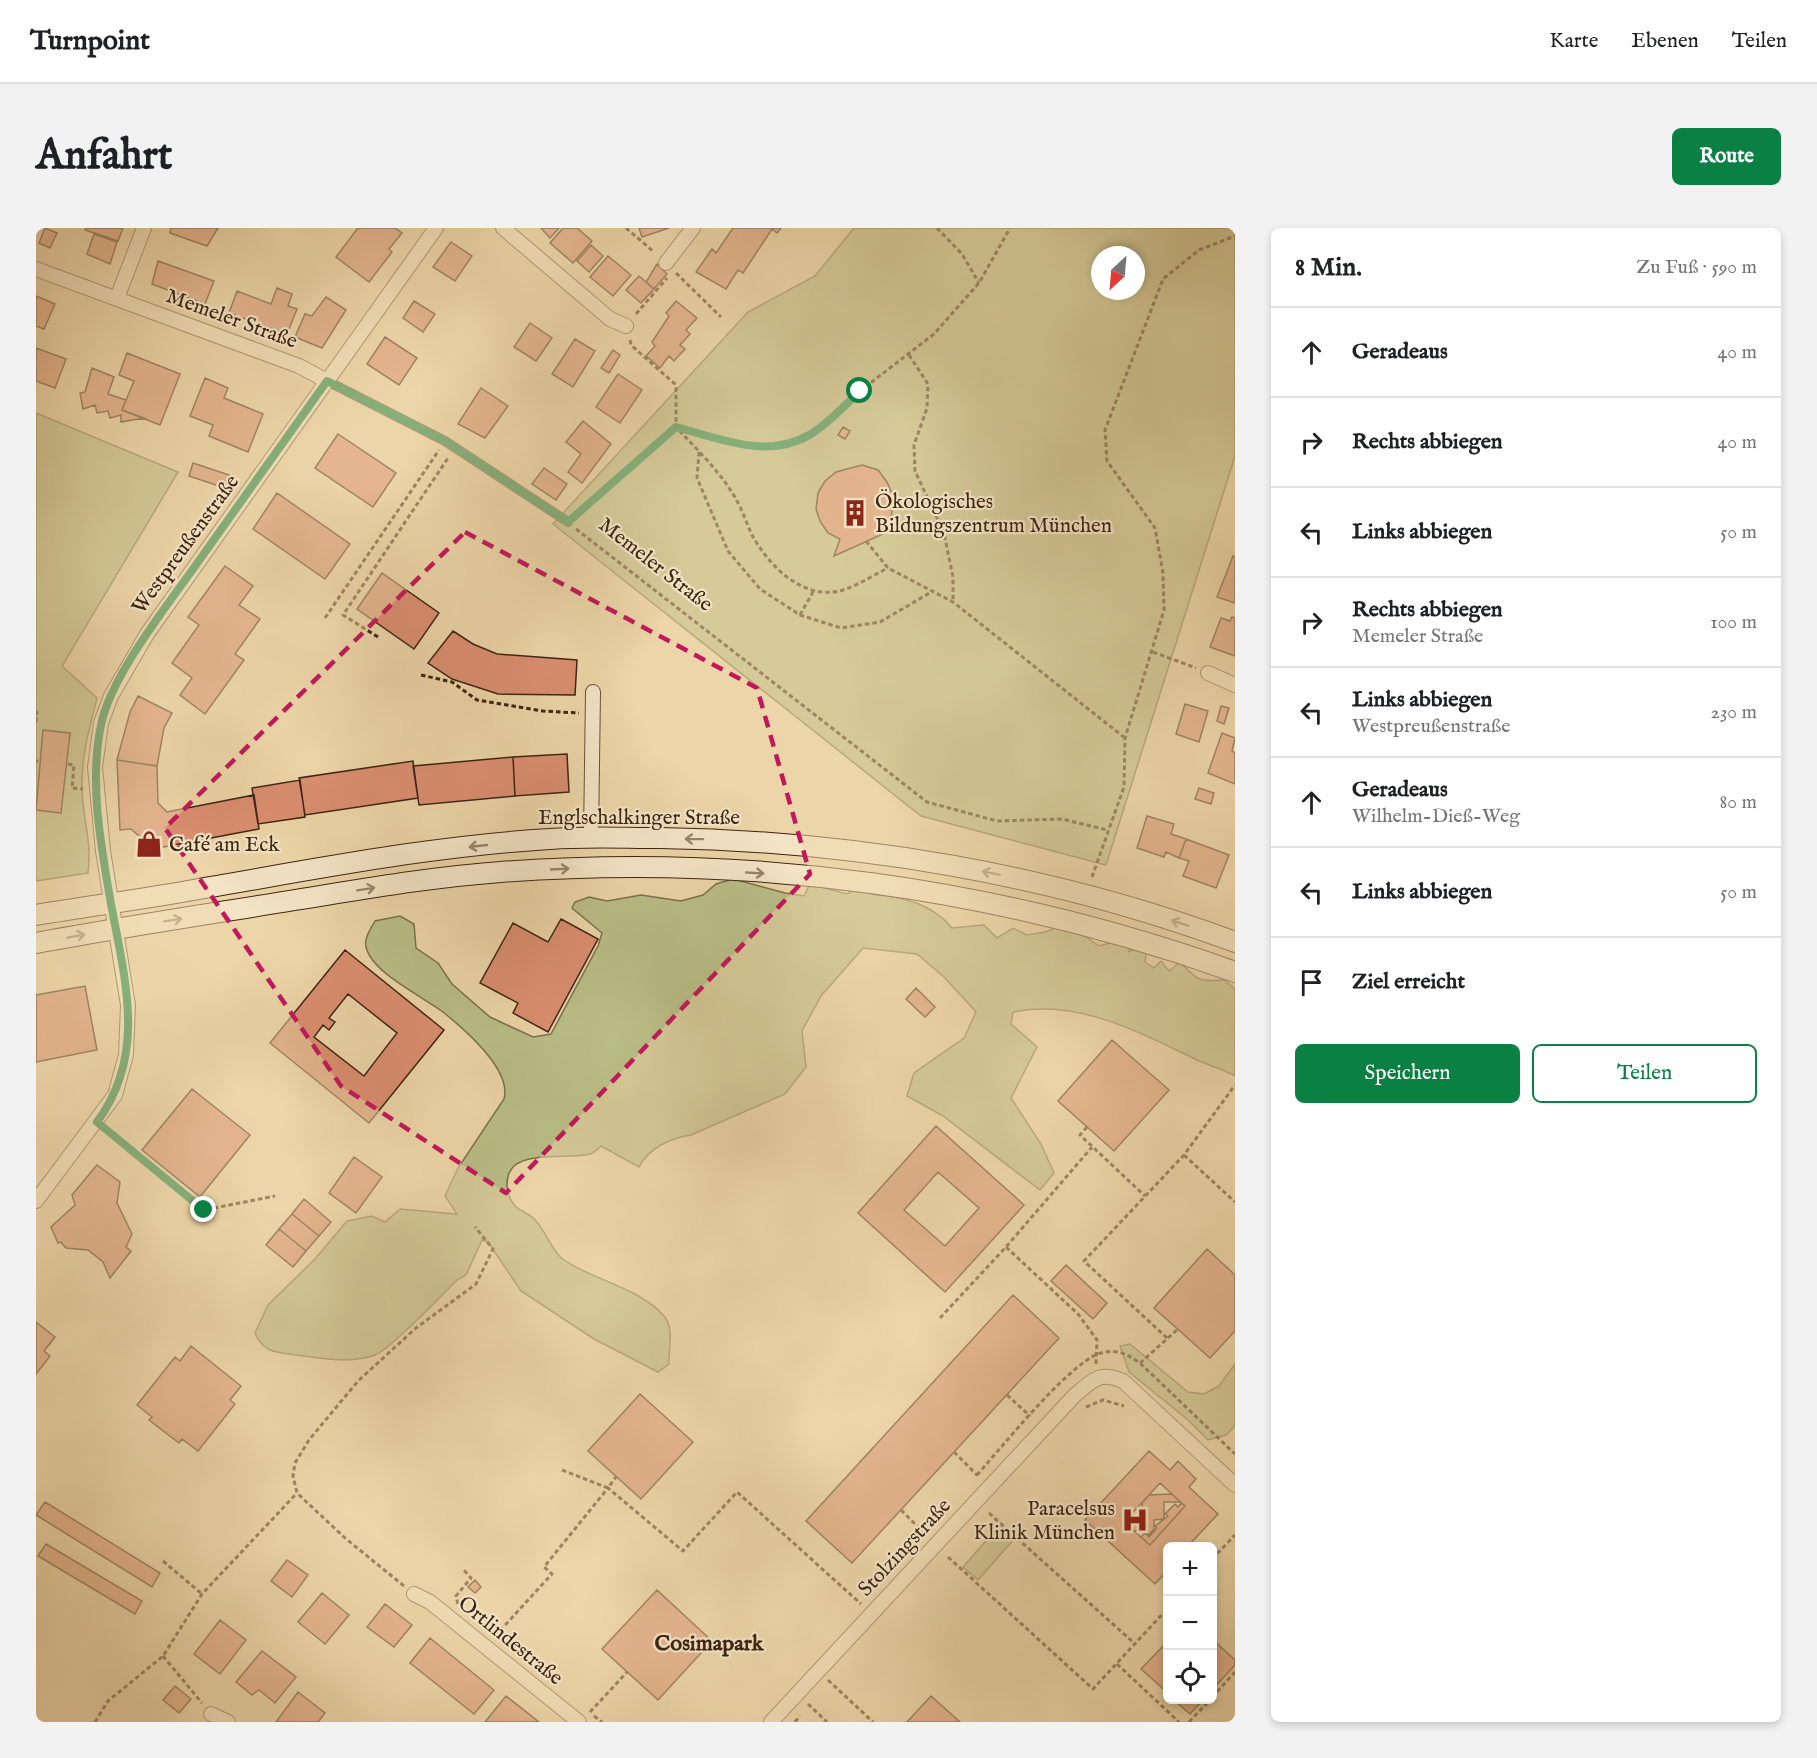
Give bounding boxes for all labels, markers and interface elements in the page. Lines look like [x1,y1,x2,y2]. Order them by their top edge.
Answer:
text: Turnpoint [30,24,150,59]
text: Karte [1550,28,1598,55]
text: Ebenen [1631,28,1699,55]
text: Teilen [1732,28,1787,55]
button: Route [1672,128,1781,185]
text: Anfahrt [36,130,172,183]
north arrow [1091,246,1145,300]
text: 8 Min. [1295,251,1362,284]
text: Zu Fuß · 590 m [1636,255,1757,280]
street label: Memeler Straße [162,283,301,356]
icon: ahead [1295,336,1328,369]
text: Geradeaus [1352,338,1448,366]
text: 40 m [1718,340,1757,365]
route start [846,377,872,403]
icon: right [1295,426,1328,459]
text: Rechts abbiegen [1352,428,1502,456]
text: 40 m [1718,430,1757,455]
street label: Westpreußenstraße [126,469,246,620]
place label: Ökologisches Bildungszentrum München [875,489,1112,540]
building icon: Ökologisches Bildungszentrum München [840,498,870,528]
street label: Memeler Straße [592,512,718,618]
icon: left [1295,516,1328,549]
text: Links abbiegen [1352,518,1492,546]
text: 50 m [1720,520,1757,545]
text: Rechts abbiegen [1352,596,1502,624]
icon: right [1295,606,1328,639]
text: 100 m [1710,610,1757,635]
text: Memeler Straße [1352,624,1483,649]
text: Links abbiegen [1352,686,1492,714]
icon: left [1295,696,1328,729]
text: 230 m [1711,700,1757,725]
text: Westpreußenstraße [1352,714,1510,739]
text: Geradeaus [1352,776,1448,804]
icon: ahead [1295,786,1328,819]
text: 80 m [1720,790,1757,815]
text: Wilhelm-Dieß-Weg [1352,804,1520,829]
street label: Englschalkinger Straße [538,805,740,832]
shop icon: Café am Eck [134,829,164,859]
place label: Café am Eck [169,832,280,859]
one-way arrow [684,833,704,845]
one-way arrow [468,841,488,852]
one-way arrow [549,864,569,875]
one-way arrow [744,867,764,878]
one-way arrow [982,867,1001,878]
icon: left [1295,876,1328,909]
text: Links abbiegen [1352,878,1492,906]
text: 50 m [1720,880,1757,905]
one-way arrow [356,883,375,894]
one-way arrow [163,914,183,925]
one-way arrow [1171,916,1190,927]
one-way arrow [65,930,85,941]
icon: arrive [1295,966,1328,999]
text: Ziel erreicht [1352,968,1465,996]
button: Speichern [1295,1044,1520,1103]
button: Teilen [1532,1044,1757,1103]
route end [190,1196,216,1222]
street label: Stolzingstraße [853,1493,958,1603]
place label: Paracelsus Klinik München [973,1496,1115,1547]
hospital icon: Paracelsus Klinik München [1120,1505,1150,1535]
map controls [1163,1542,1217,1704]
button: + [1163,1542,1217,1596]
street label: Ortlindestraße [452,1591,568,1692]
button: − [1163,1596,1217,1650]
district label: Cosimapark [655,1630,765,1658]
button: locate [1163,1650,1217,1704]

